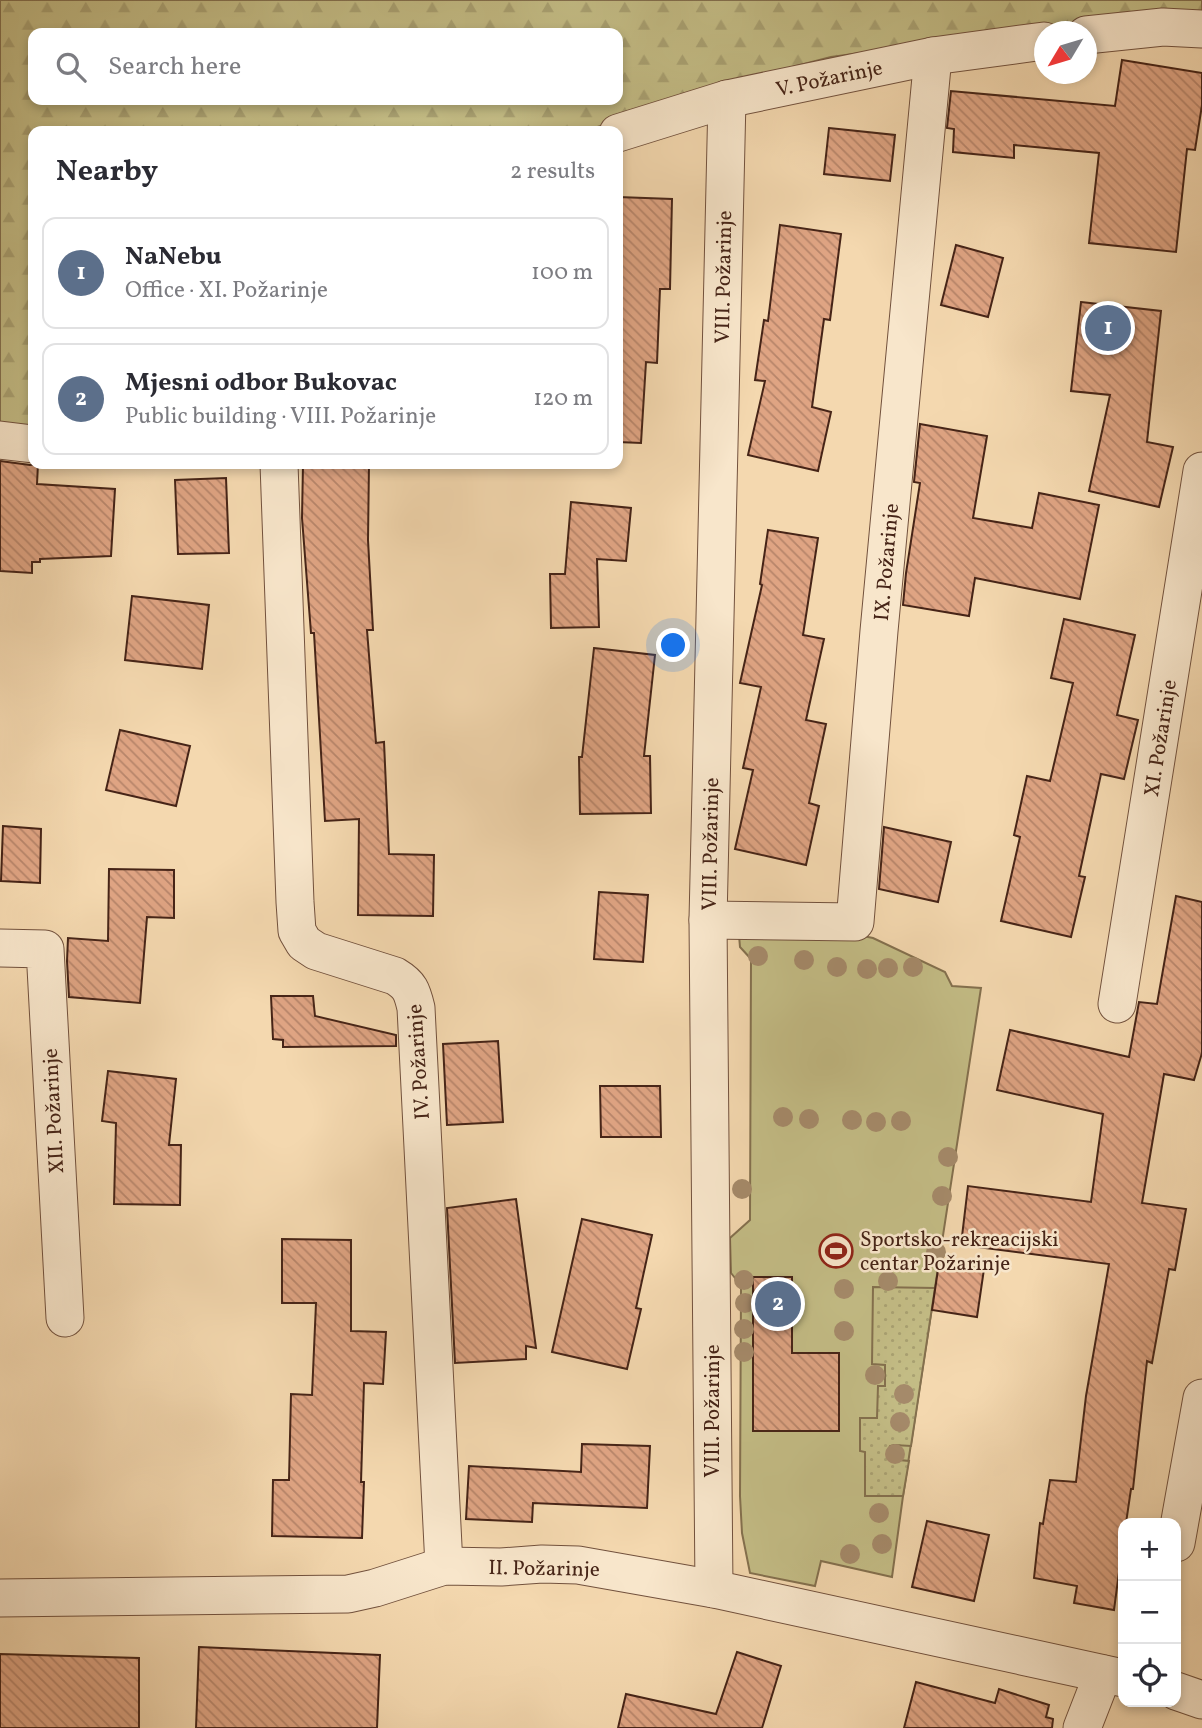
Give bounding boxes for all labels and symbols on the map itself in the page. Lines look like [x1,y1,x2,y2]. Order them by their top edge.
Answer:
north arrow [1034,21,1097,84]
street label: V. Požarinje [773,54,885,105]
street label: VIII. Požarinje [709,210,740,344]
pin: 1 [1085,302,1131,354]
street label: IX. Požarinje [868,502,907,622]
your location [656,628,690,662]
street label: XI. Požarinje [1138,678,1185,799]
street label: VIII. Požarinje [696,777,727,911]
street label: IV. Požarinje [401,1003,438,1121]
street label: XII. Požarinje [37,1047,72,1174]
place label: Sportsko-rekreacijski centar Požarinje [860,1226,1059,1279]
sports icon: Sportsko-rekreacijski centar Požarinje [817,1232,855,1270]
pin: 2 [755,1278,801,1330]
street label: VIII. Požarinje [699,1344,728,1478]
street label: II. Požarinje [488,1554,600,1585]

